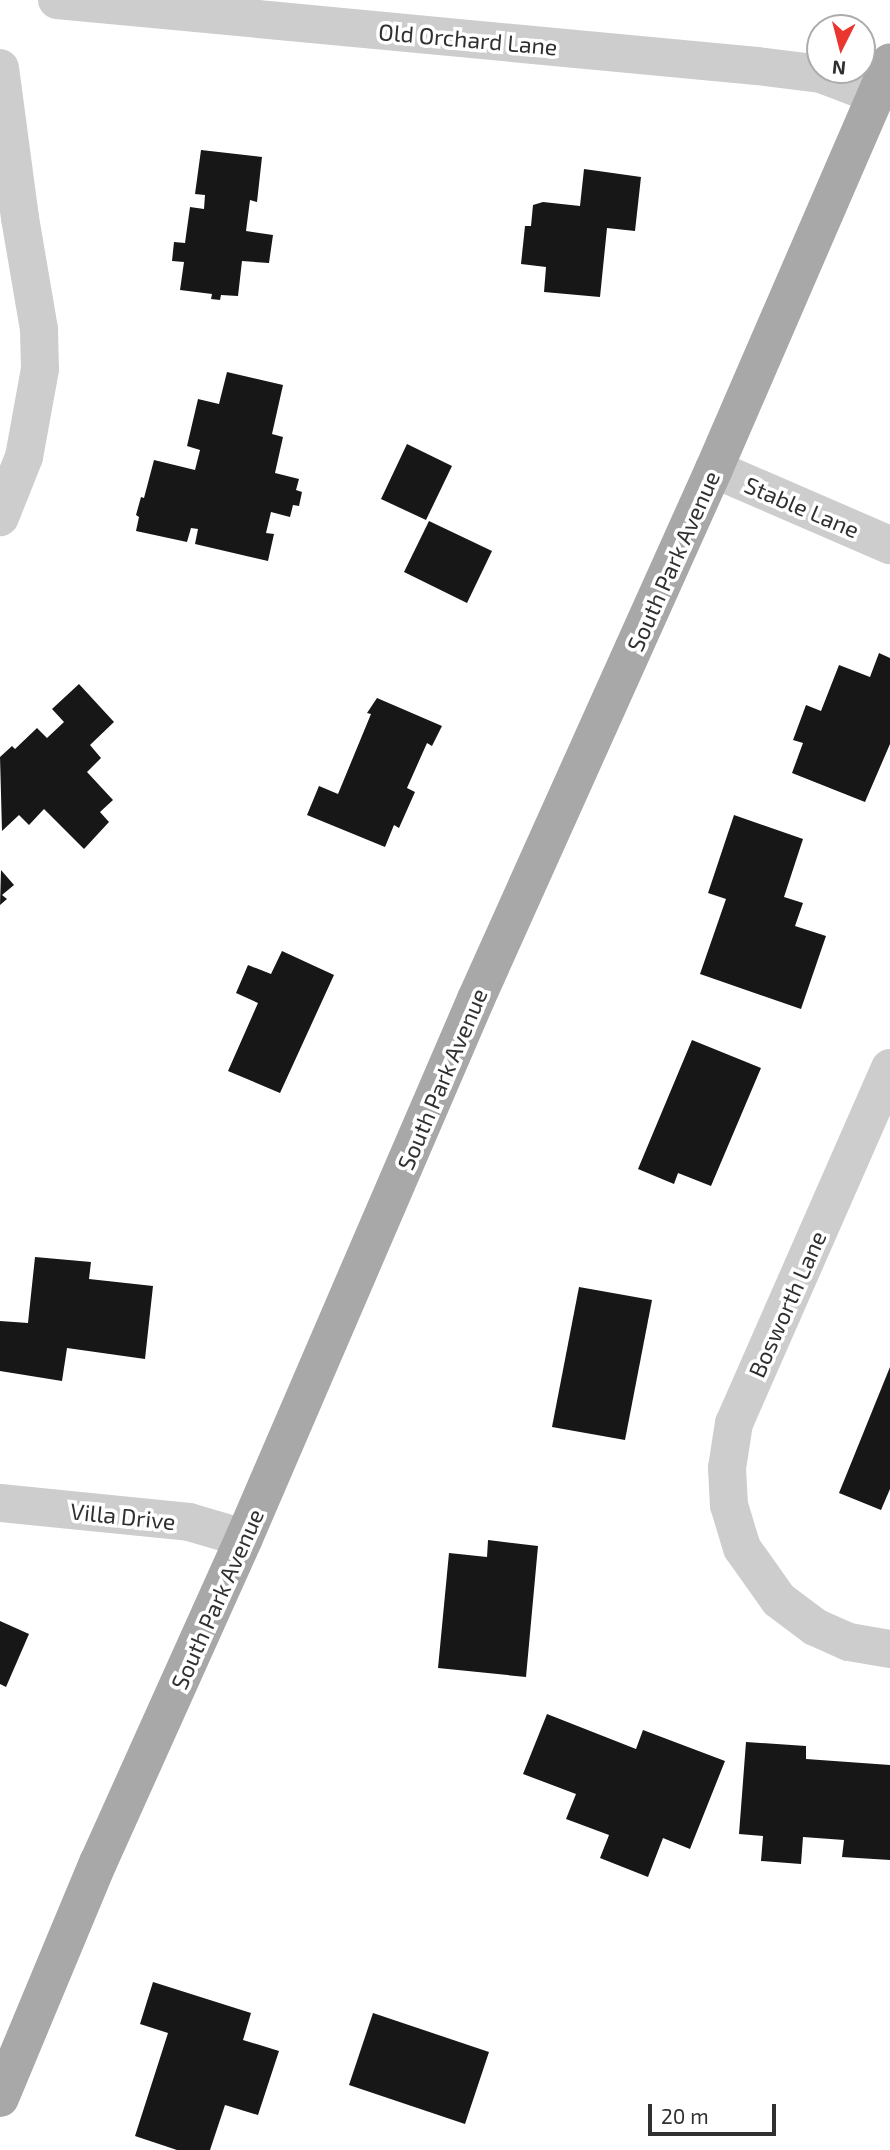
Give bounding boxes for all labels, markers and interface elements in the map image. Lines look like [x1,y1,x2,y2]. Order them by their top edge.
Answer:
north arrow [806,14,876,84]
street label: Old Orchard Lane [377,17,559,61]
text: N [831,56,847,81]
street label: South Park Avenue [621,466,725,656]
street label: Stable Lane [741,471,863,543]
street label: South Park Avenue [391,984,493,1174]
street label: Bosworth Lane [742,1226,832,1382]
street label: Villa Drive [69,1497,177,1535]
street label: South Park Avenue [165,1504,269,1694]
scale bar [652,2090,780,2134]
text: 20 m [661,2103,709,2128]

